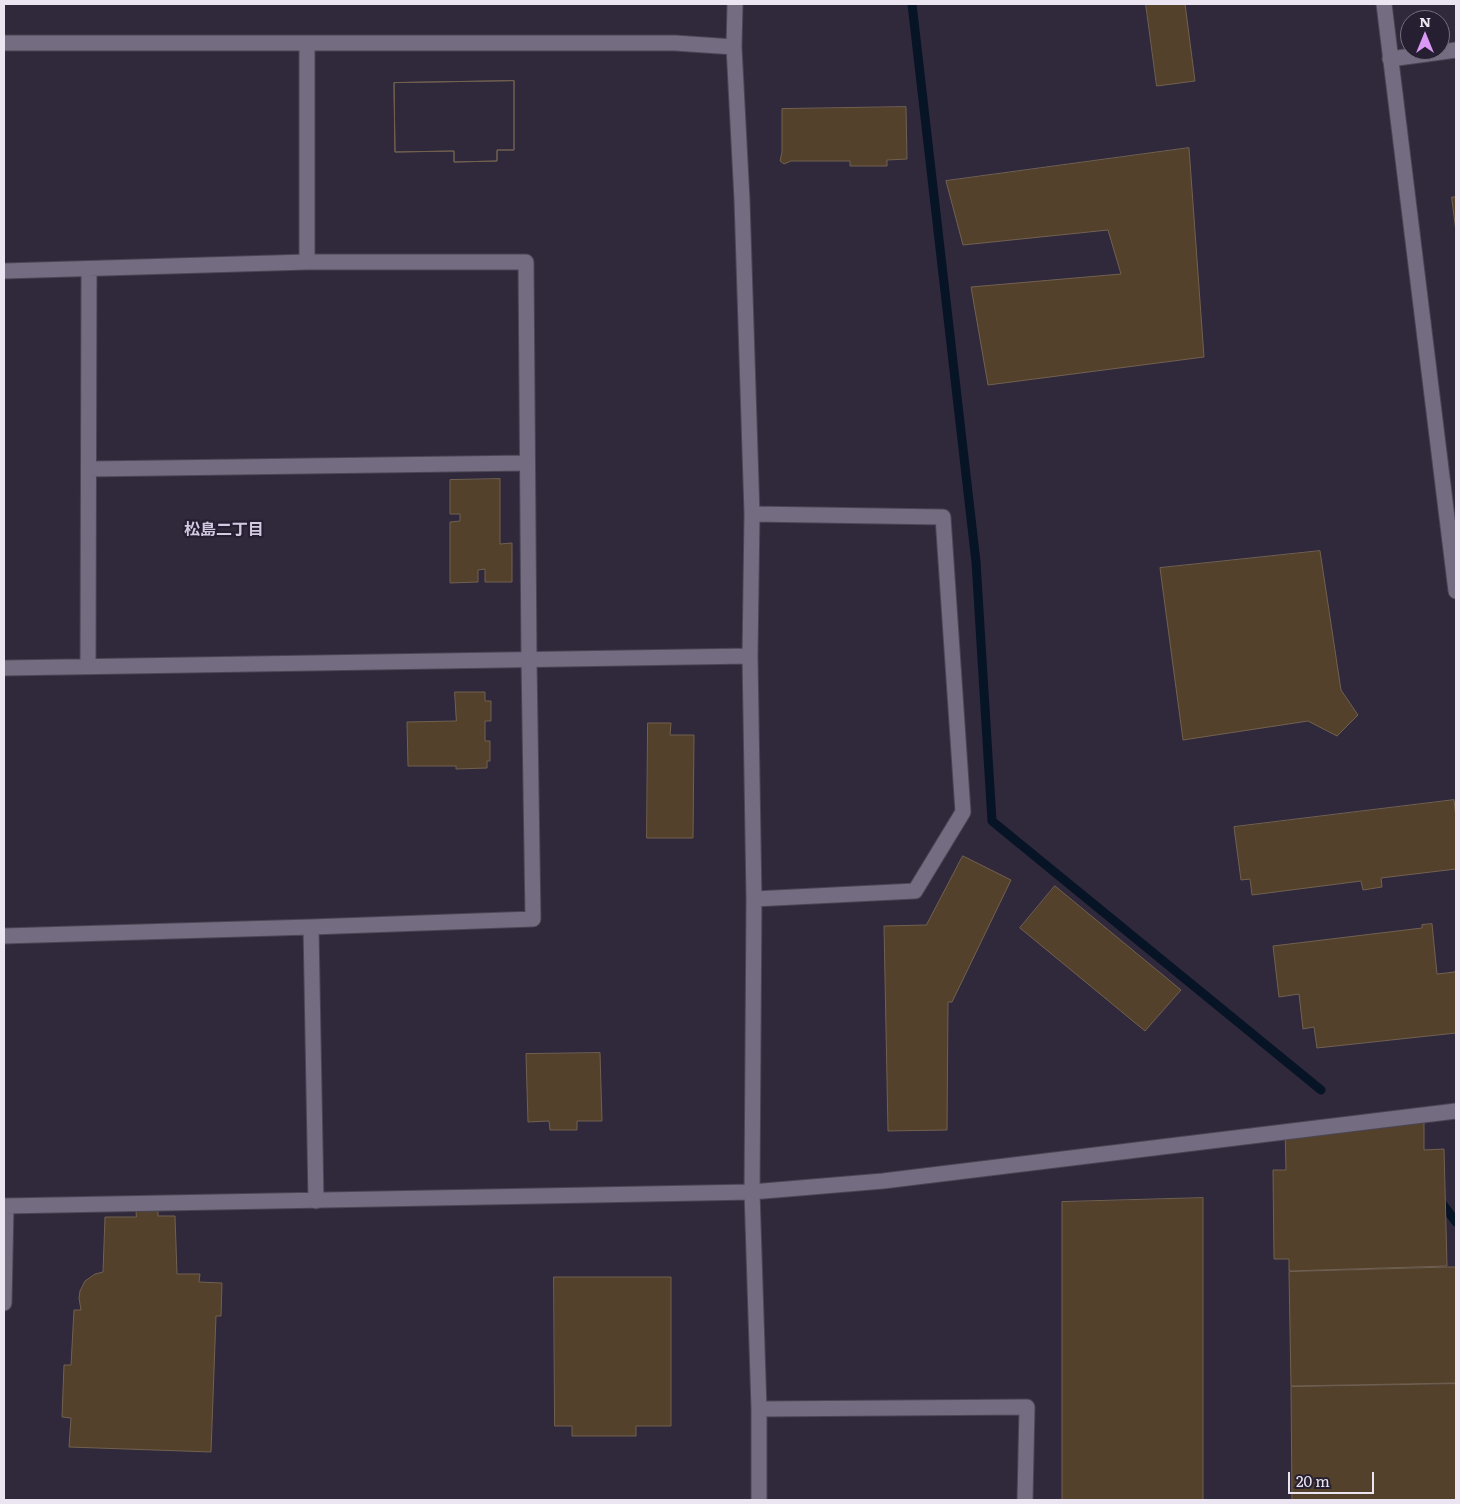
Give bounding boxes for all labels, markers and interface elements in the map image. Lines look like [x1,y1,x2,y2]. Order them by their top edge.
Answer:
north arrow [1400,10,1450,60]
text: N [1419,11,1431,31]
district label: 松島二丁目 [184,520,264,540]
scale bar [1290,1462,1376,1494]
text: 20 m [1296,1469,1330,1492]

